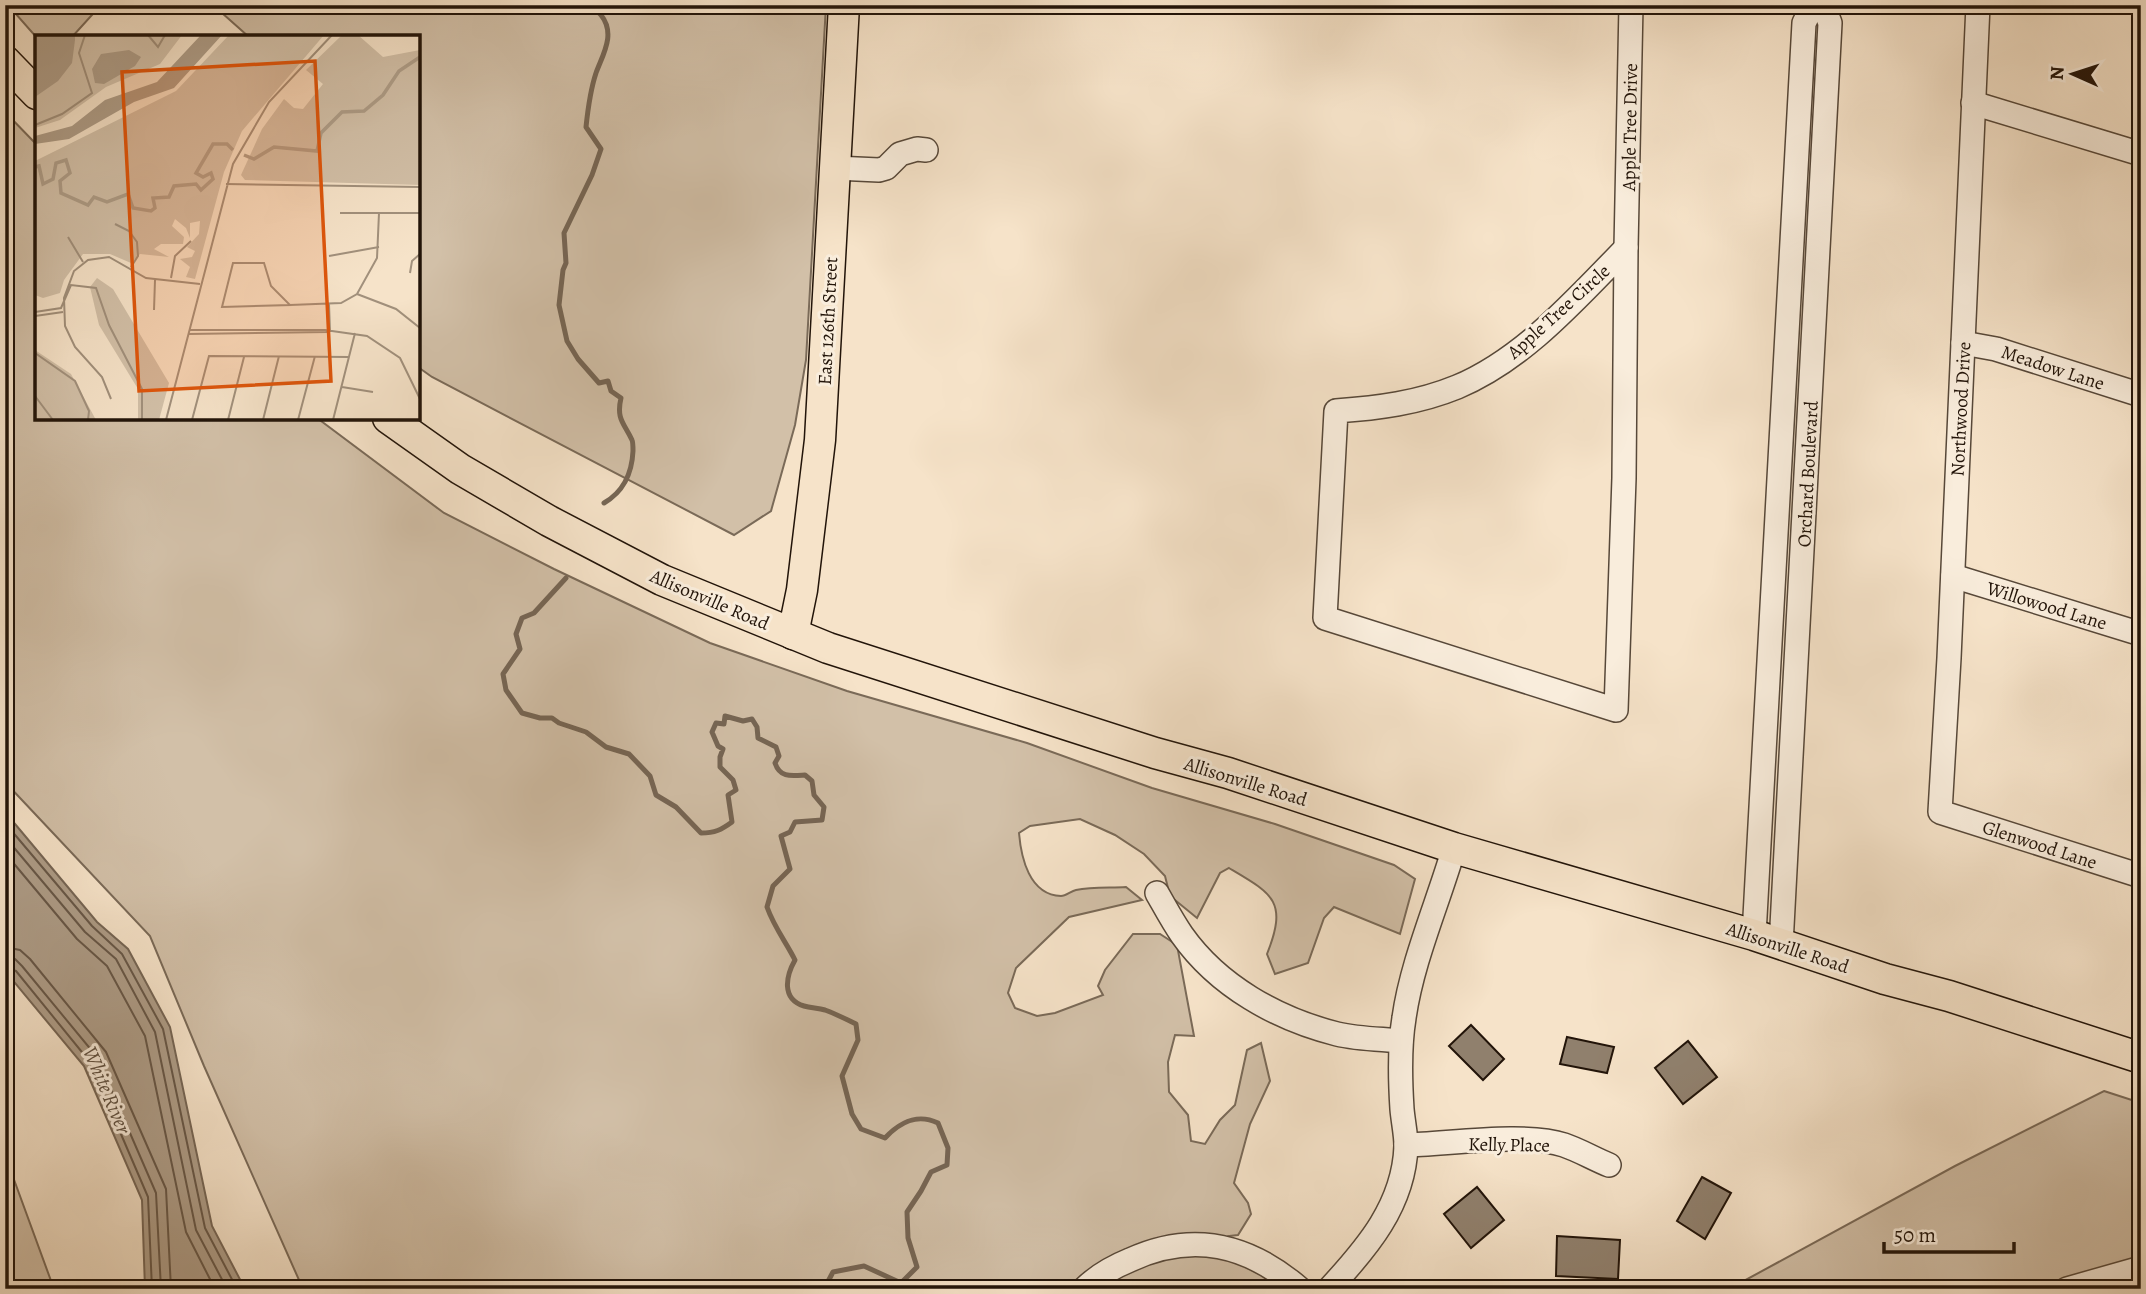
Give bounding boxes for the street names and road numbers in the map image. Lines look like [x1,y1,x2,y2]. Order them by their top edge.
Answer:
street label: Apple Tree Drive [1616,63,1644,192]
street label: East 126th Street [812,256,844,386]
street label: Apple Tree Circle [1501,258,1616,366]
street label: Meadow Lane [1998,339,2108,397]
street label: Northwood Drive [1944,341,1978,477]
street label: Orchard Boulevard [1791,399,1825,548]
street label: Allisonville Road [645,563,774,637]
street label: Willowood Lane [1983,575,2110,637]
street label: Allisonville Road [1180,751,1311,813]
street label: Glenwood Lane [1979,814,2100,876]
street label: Allisonville Road [1722,916,1853,980]
street label: Kelly Place [1468,1131,1550,1159]

